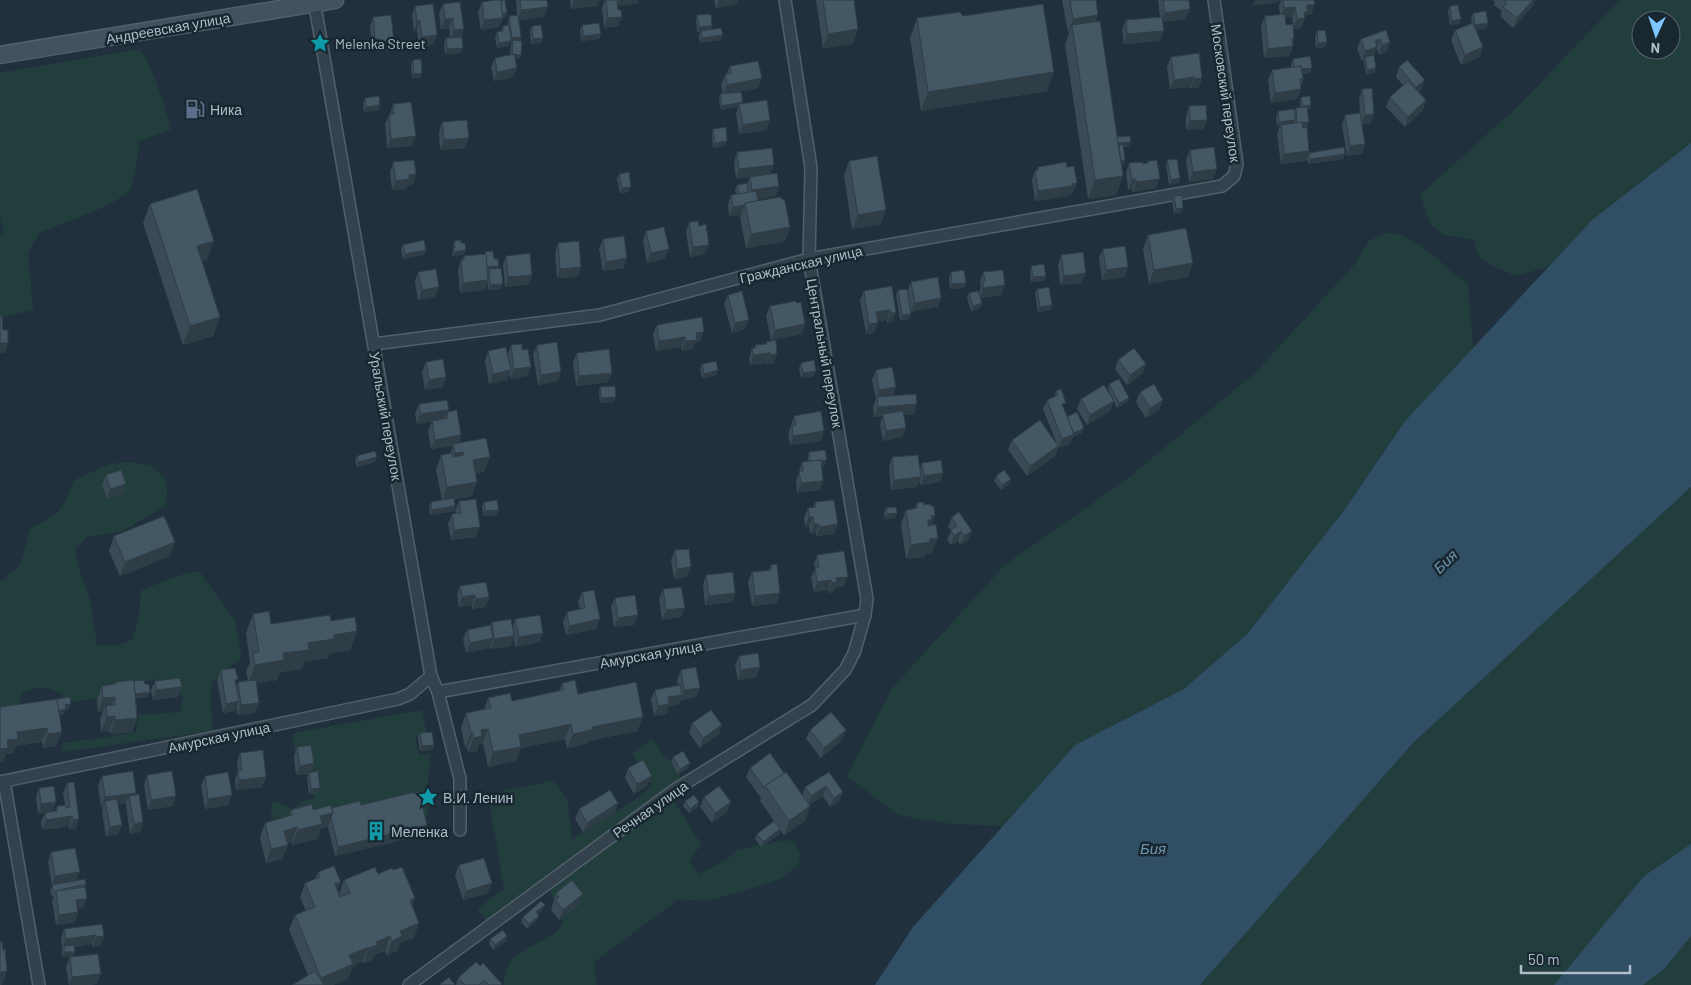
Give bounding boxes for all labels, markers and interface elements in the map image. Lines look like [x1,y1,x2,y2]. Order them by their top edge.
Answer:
street label: Андреевская улица [104,9,232,47]
north arrow [1631,10,1681,60]
street label: Московский переулок [1208,23,1244,164]
place icon: Melenka Street [309,32,331,54]
place label: Melenka Street [335,35,426,52]
text: N [1650,40,1660,57]
fuel station icon: Ника [184,98,206,120]
place label: Ника [210,101,242,118]
street label: Гражданская улица [738,242,864,286]
street label: Центральный переулок [803,277,847,430]
street label: Уральский переулок [366,350,406,483]
water label: Бия [1429,545,1461,577]
street label: Амурская улица [598,637,704,671]
street label: Амурская улица [166,718,272,756]
street label: Речная улица [609,777,691,841]
place icon: В.И. Ленин [417,786,439,808]
place label: В.И. Ленин [443,789,513,806]
building icon: Меленка [365,820,387,842]
place label: Меленка [391,823,448,840]
water label: Бия [1140,839,1166,857]
scale bar [1521,942,1630,974]
text: 50 m [1528,950,1560,968]

